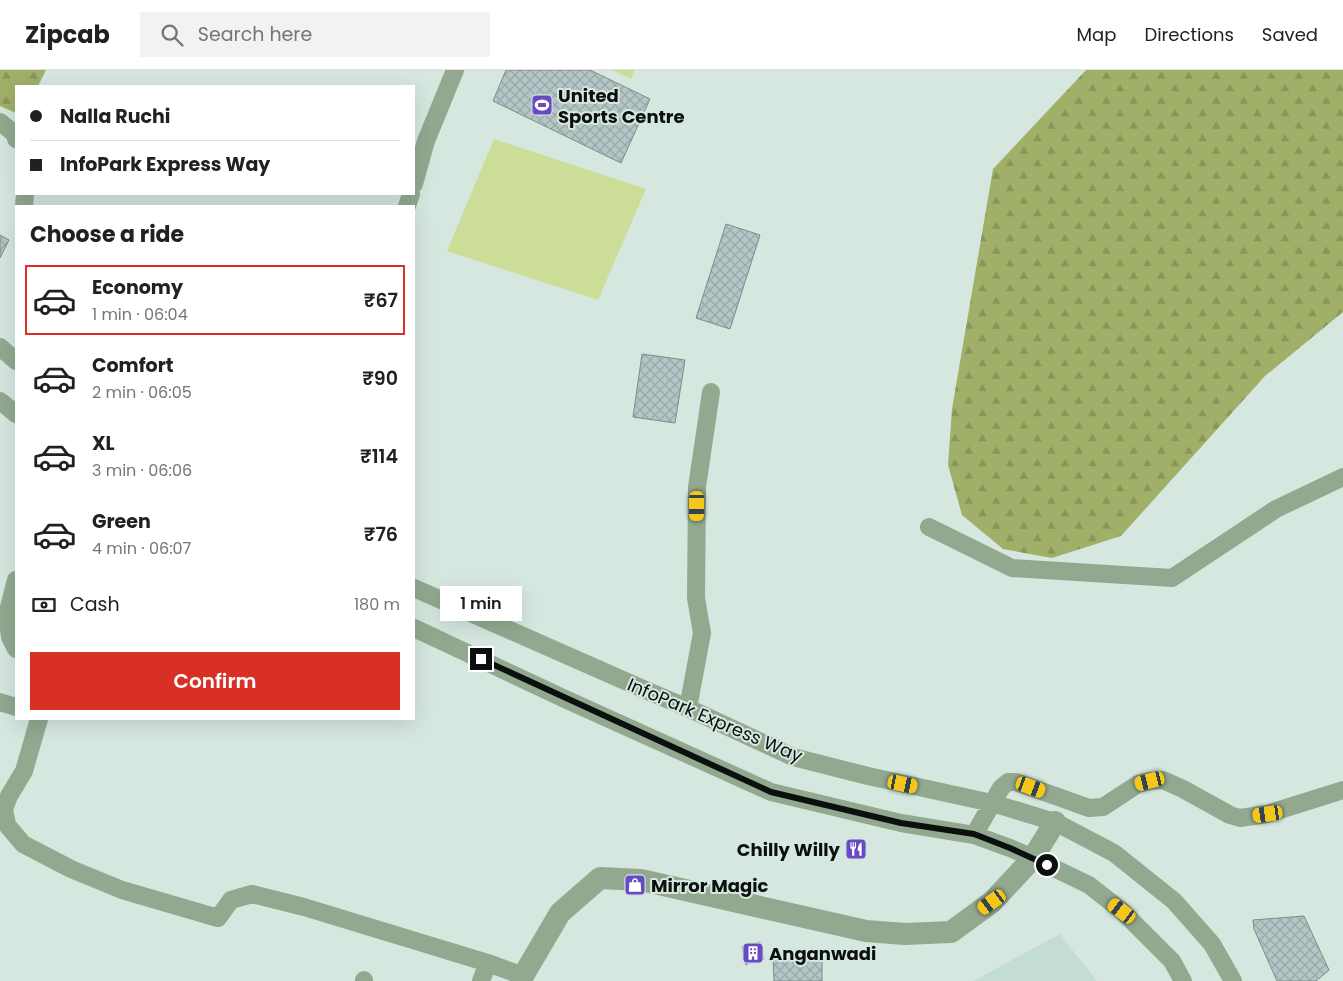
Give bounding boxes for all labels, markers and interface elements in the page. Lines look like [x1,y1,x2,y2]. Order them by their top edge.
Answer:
search box [140,12,490,57]
text: Zipcab [25,18,110,51]
icon: search [158,21,186,49]
text: Search here [198,21,312,48]
text: Map [1077,22,1116,47]
text: Directions [1144,22,1234,47]
text: Saved [1262,22,1318,47]
place label: United Sports Centre [558,83,685,129]
sports icon: United Sports Centre [530,93,554,117]
text: Nalla Ruchi [60,103,170,130]
text: InfoPark Express Way [60,151,270,178]
text: Choose a ride [30,219,184,250]
text: Economy [92,274,183,301]
icon: car [32,278,77,323]
text: ₹67 [364,287,398,314]
text: 1 min · 06:04 [92,303,188,326]
text: Comfort [92,352,174,379]
icon: car [32,356,77,401]
text: ₹90 [362,365,398,392]
text: 2 min · 06:05 [92,381,192,404]
text: XL [92,430,115,457]
icon: car [32,434,77,479]
text: ₹114 [360,443,398,470]
text: 3 min · 06:06 [92,459,192,482]
car [689,491,704,521]
text: Green [92,508,151,535]
icon: car [32,512,77,557]
text: ₹76 [364,521,398,548]
text: 4 min · 06:07 [92,537,191,560]
callout: 1 min [440,586,522,622]
icon: cash [30,591,58,619]
text: Cash [70,591,120,618]
text: 1 min [460,592,502,615]
text: 180 m [354,593,400,616]
route end [470,648,492,670]
button: Confirm [30,652,400,710]
street label: InfoPark Express Way [624,672,806,768]
car [1133,770,1166,792]
car [886,774,919,794]
car [1014,775,1047,799]
car [1252,804,1283,824]
place label: Chilly Willy [737,837,841,862]
restaurant icon: Chilly Willy [844,837,868,861]
route start [1036,854,1058,876]
shop icon: Mirror Magic [623,873,647,897]
place label: Mirror Magic [651,873,769,898]
car [975,887,1008,917]
car [1105,896,1138,926]
building icon: Anganwadi [741,941,765,965]
place label: Anganwadi [769,941,876,966]

